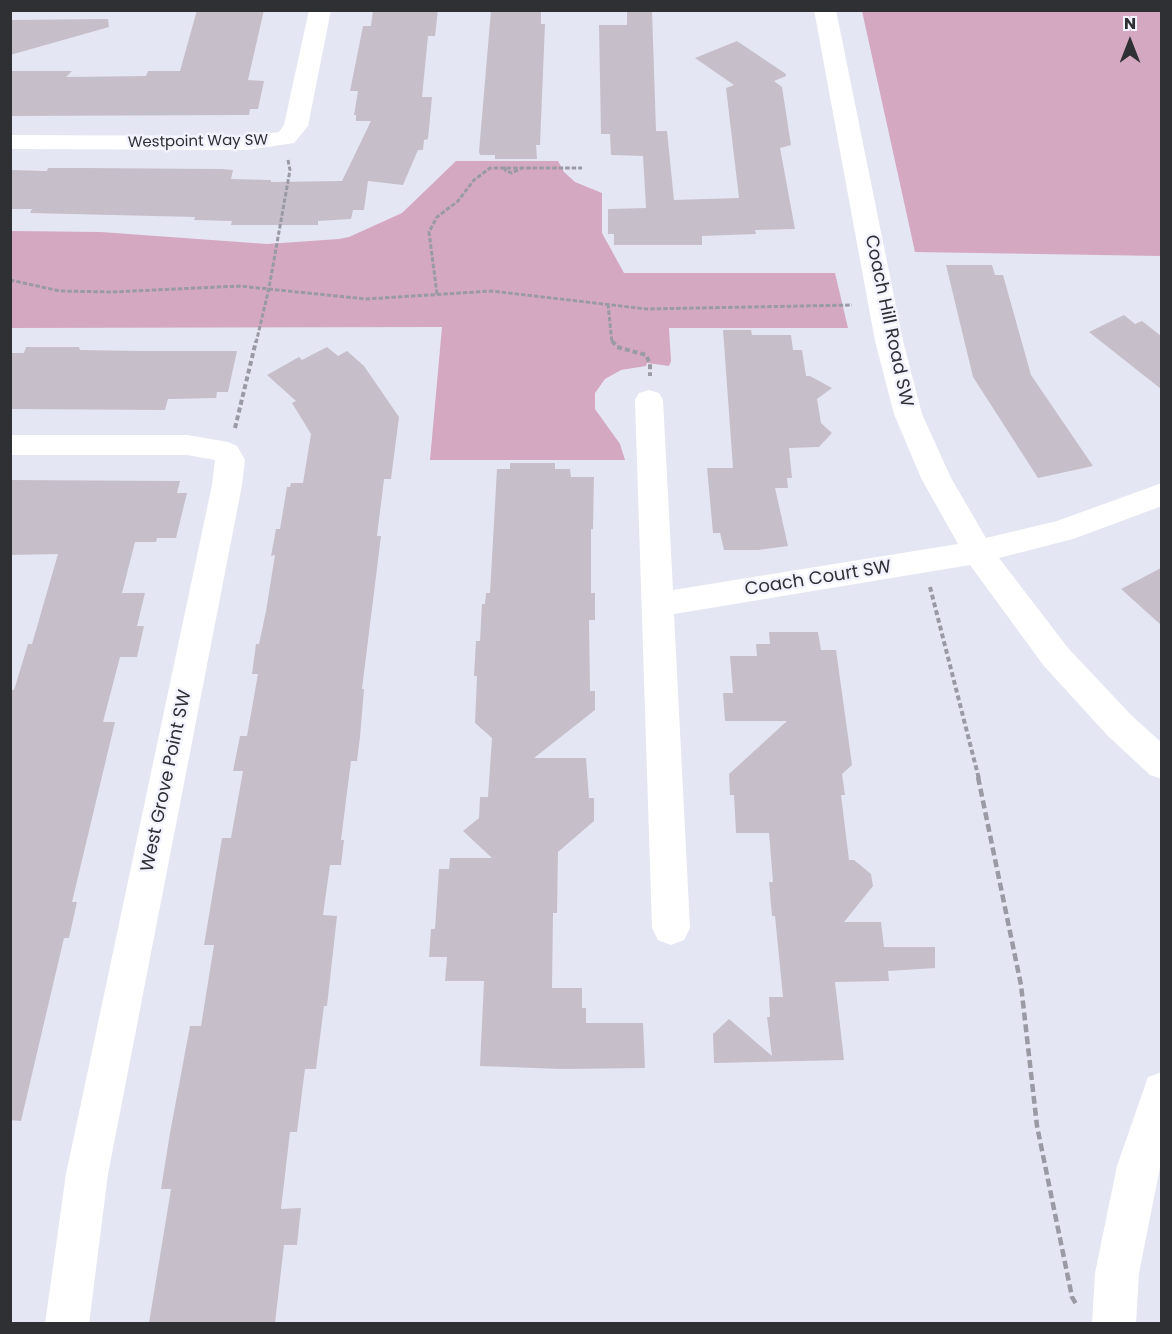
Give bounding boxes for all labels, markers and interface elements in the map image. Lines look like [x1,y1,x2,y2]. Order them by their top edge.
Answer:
north arrow [1100,12,1160,72]
text: N [1124,12,1136,35]
street label: Westpoint Way SW [128,132,268,152]
street label: Coach Hill Road SW [859,233,917,409]
street label: Coach Court SW [743,557,893,601]
street label: West Grove Point SW [137,688,197,874]

